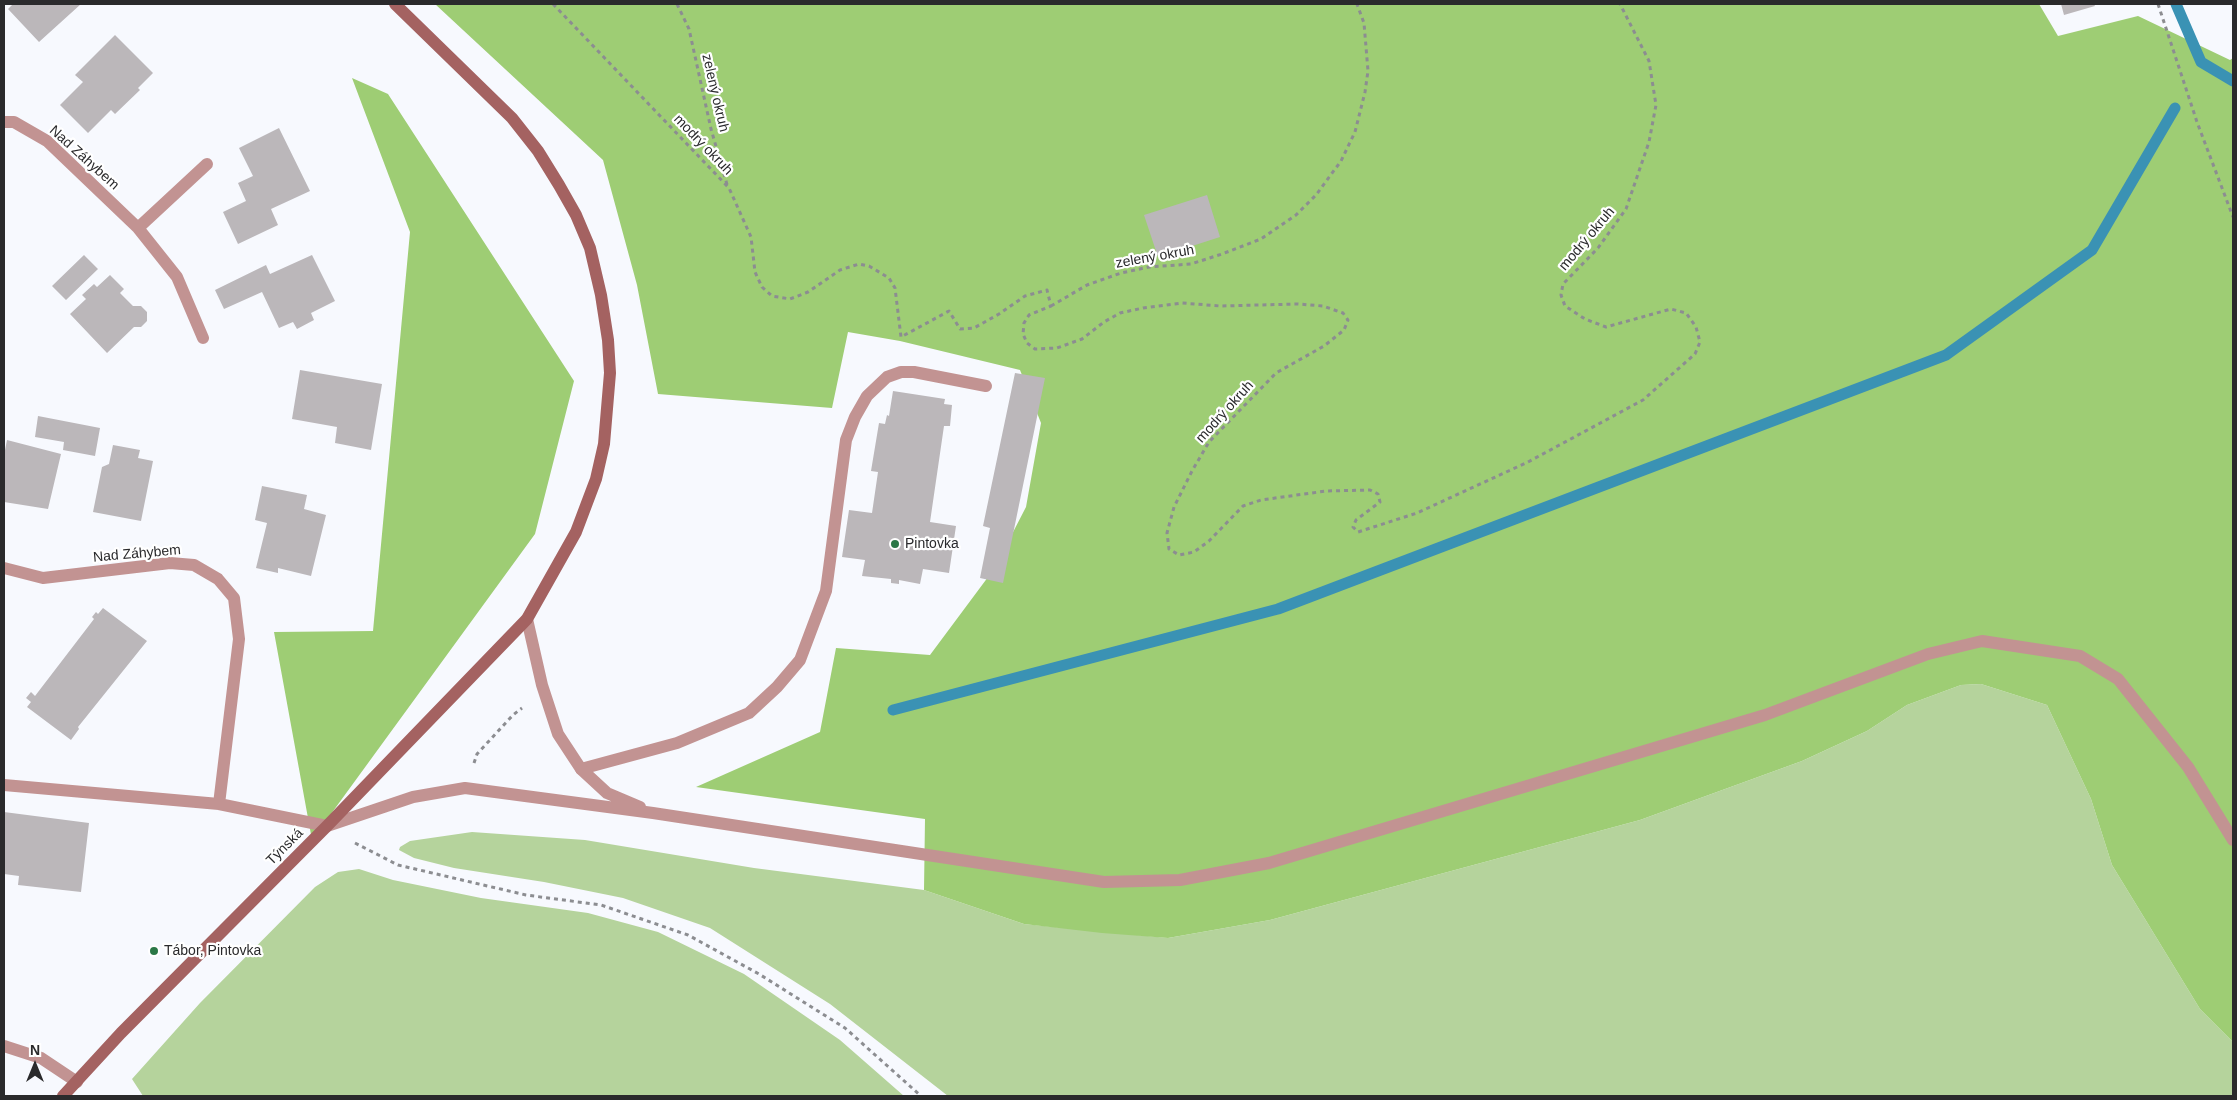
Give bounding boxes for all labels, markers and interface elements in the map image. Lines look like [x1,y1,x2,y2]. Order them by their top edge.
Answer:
street label: zelený okruh [698,52,732,134]
street label: modrý okruh [670,111,736,179]
street label: Nad Záhybem [46,122,122,194]
street label: modrý okruh [1556,204,1618,274]
street label: zelený okruh [1114,242,1196,272]
street label: modrý okruh [1193,377,1257,447]
place label: Pintovka [905,536,959,552]
marker: Pintovka [889,538,901,550]
street label: Nad Záhybem [92,542,182,566]
street label: Týnská [263,825,307,869]
place label: Tábor, Pintovka [164,943,261,959]
marker: Tábor, Pintovka [148,945,160,957]
north arrow [10,1040,60,1090]
text: N [30,1042,40,1058]

